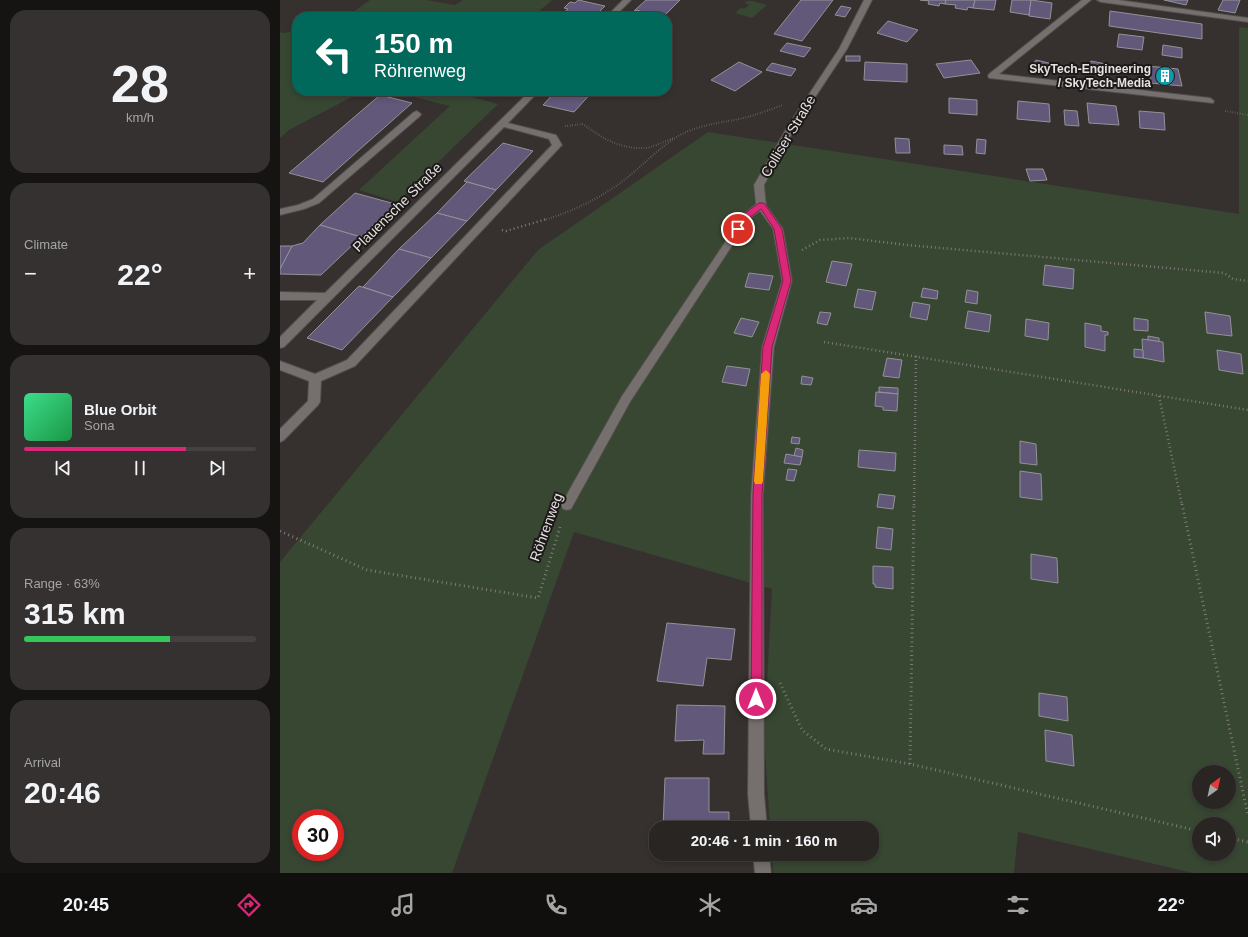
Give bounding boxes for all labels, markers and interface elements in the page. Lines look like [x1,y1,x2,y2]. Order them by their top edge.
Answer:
icon: left [308,28,360,80]
text: 150 m [374,28,453,59]
text: 28 [111,55,169,113]
text: Röhrenweg [374,61,466,81]
place label: SkyTech-Engineering / SkyTech-Media [1029,62,1151,90]
building icon: SkyTech-Engineering / SkyTech-Media [1154,65,1176,87]
street label: Colliser Straße [757,92,819,180]
text: km/h [126,110,154,125]
street label: Plauensche Straße [349,159,445,255]
pin [721,212,755,246]
icon: arrive [727,218,749,240]
text: Climate [24,237,68,252]
text: 22° [117,258,163,291]
text: − [24,261,37,286]
text: + [243,261,256,286]
text: Blue Orbit [84,401,157,418]
text: Sona [84,418,114,433]
icon: previous [52,457,74,479]
icon: pause [129,457,151,479]
icon: next [206,457,228,479]
street label: Röhrenweg [526,491,566,563]
text: Range · 63% [24,576,100,591]
text: 315 km [24,597,126,630]
position arrow [735,678,777,720]
text: Arrival [24,755,61,770]
north arrow [1192,765,1236,809]
map controls [1192,765,1236,861]
text: 20:46 [24,776,101,809]
speed limit sign: 30 [292,809,344,861]
button: sound [1192,817,1236,861]
text: 20:46 · 1 min · 160 m [691,832,837,849]
icon: directions [235,891,263,919]
icon: music [389,891,417,919]
icon: phone [542,891,570,919]
icon: climate [696,891,724,919]
icon: car [850,891,878,919]
icon: filters [1004,891,1032,919]
text: 20:45 [63,895,109,915]
text: 22° [1158,895,1185,915]

